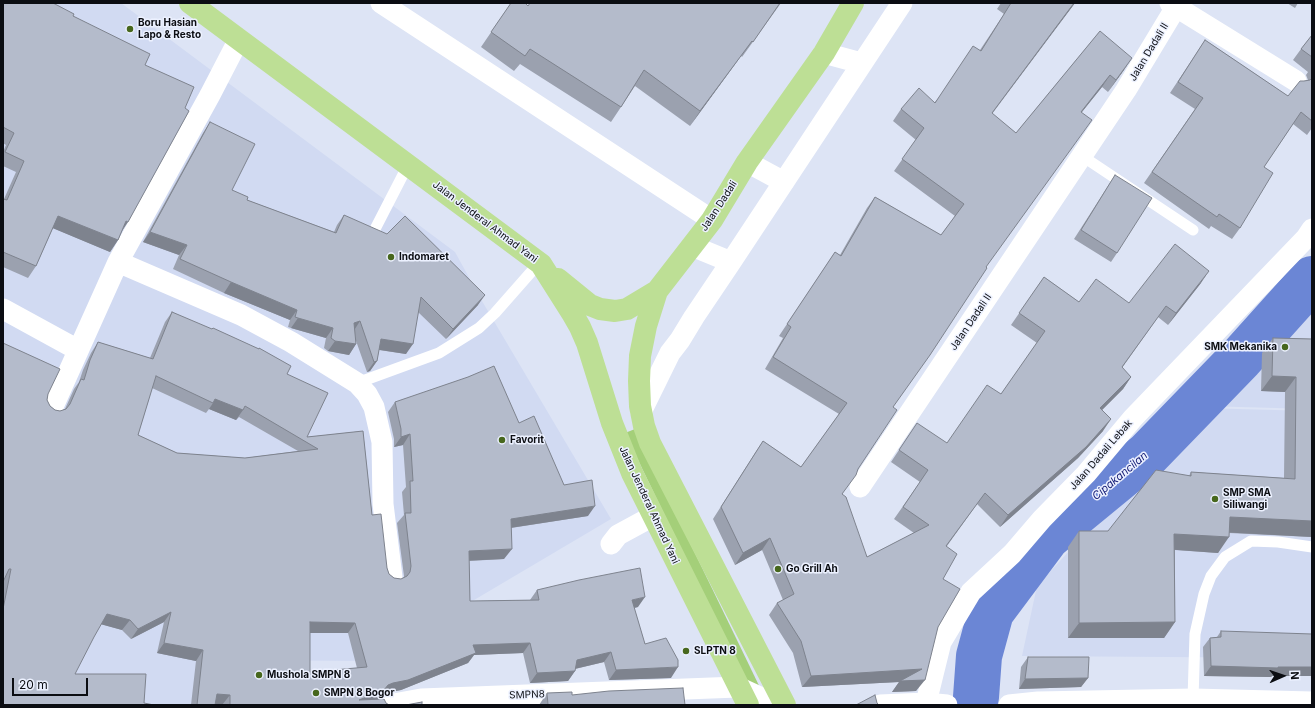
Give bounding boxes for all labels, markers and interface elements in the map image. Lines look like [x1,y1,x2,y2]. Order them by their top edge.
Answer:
place label: Boru Hasian Lapo & Resto [138,17,201,40]
street label: Jalan Dadali II [1127,21,1171,83]
marker: Boru Hasian Lapo & Resto [125,24,135,34]
street label: Jalan Jenderal Ahmad Yani [430,179,540,265]
street label: Jalan Dadali [698,179,740,233]
place label: Indomaret [399,251,449,263]
marker: Indomaret [386,252,396,262]
street label: Jalan Dadali II [948,291,994,353]
place label: SMK Mekanika [1204,341,1277,353]
marker: SMK Mekanika [1280,342,1290,352]
street label: Jalan Dadali Lebak [1067,417,1135,493]
place label: Favorit [510,434,544,446]
marker: Favorit [497,435,507,445]
street label: Jalan Jenderal Ahmad Yani [616,444,682,566]
water label: Cipakancilan [1090,449,1150,503]
place label: SMP SMA Siliwangi [1223,487,1271,510]
marker: SMP SMA Siliwangi [1210,494,1220,504]
place label: Go Grill Ah [786,563,838,575]
marker: Go Grill Ah [773,564,783,574]
place label: SLPTN 8 [694,645,736,657]
marker: SLPTN 8 [681,646,691,656]
north arrow [1263,656,1303,696]
place label: Mushola SMPN 8 [267,669,350,681]
scale bar [14,670,90,696]
marker: Mushola SMPN 8 [254,670,264,680]
text: N [1288,671,1302,680]
text: 20 m [19,677,48,692]
place label: SMPN 8 Bogor [324,687,394,699]
marker: SMPN 8 Bogor [311,688,321,698]
street label: SMPN8 [509,688,545,702]

